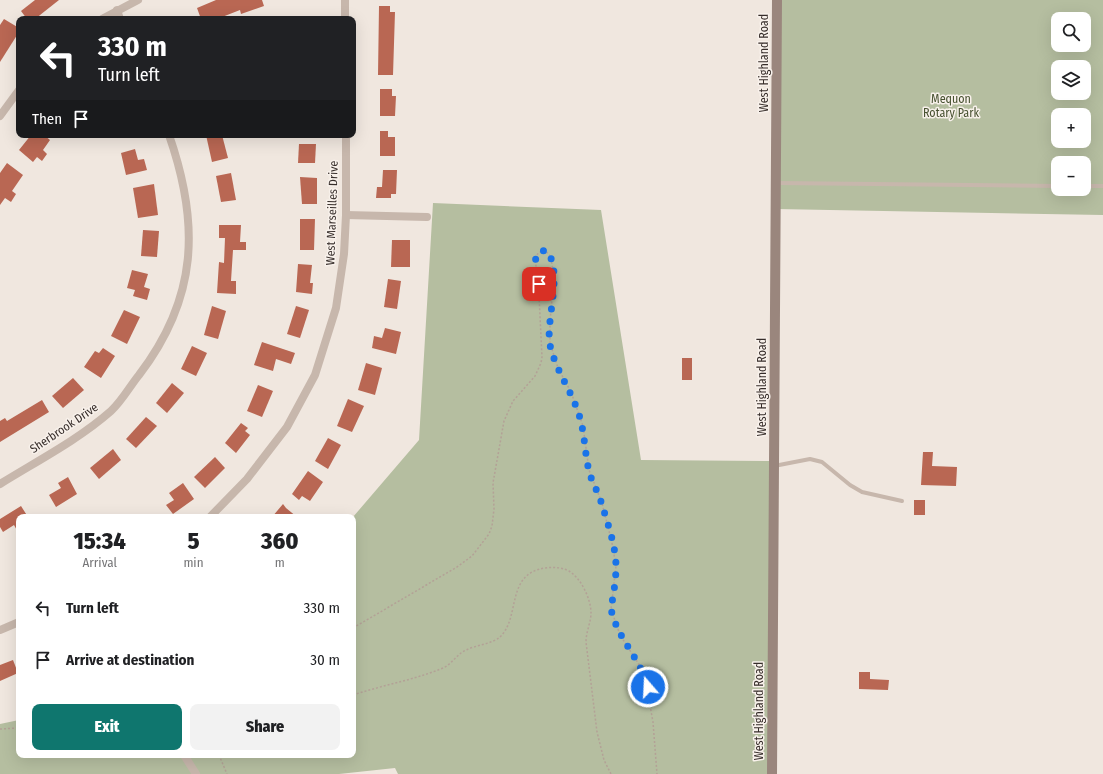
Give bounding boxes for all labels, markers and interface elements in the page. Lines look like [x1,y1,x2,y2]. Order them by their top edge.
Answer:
map controls [1051,12,1091,196]
button: search [1051,12,1091,52]
street label: West Highland Road [757,14,771,112]
text: 330 m [98,30,167,63]
icon: left [32,32,84,84]
button: layers [1051,60,1091,100]
text: Turn left [98,64,160,86]
park label: Mequon Rotary Park [923,92,979,120]
icon: arrive [70,108,92,130]
button: + [1051,108,1091,148]
text: Then [32,110,62,128]
button: − [1051,156,1091,196]
street label: West Marseilles Drive [323,160,341,266]
pin [522,267,556,301]
icon: arrive [528,273,550,295]
street label: West Highland Road [755,338,769,436]
street label: Sherbrook Drive [27,400,101,456]
text: 15:34 [73,527,126,555]
text: 5 [187,527,199,555]
text: 360 [261,527,299,555]
text: Arrival [82,555,117,570]
text: min [183,555,204,570]
text: m [275,555,285,570]
icon: left [32,597,54,619]
text: Turn left [66,599,119,617]
text: 330 m [304,599,340,617]
icon: arrive [32,649,54,671]
text: Arrive at destination [66,651,194,669]
text: 30 m [310,651,340,669]
street label: West Highland Road [752,662,766,760]
position arrow [627,666,669,708]
button: Exit [32,704,182,750]
button: Share [190,704,340,750]

